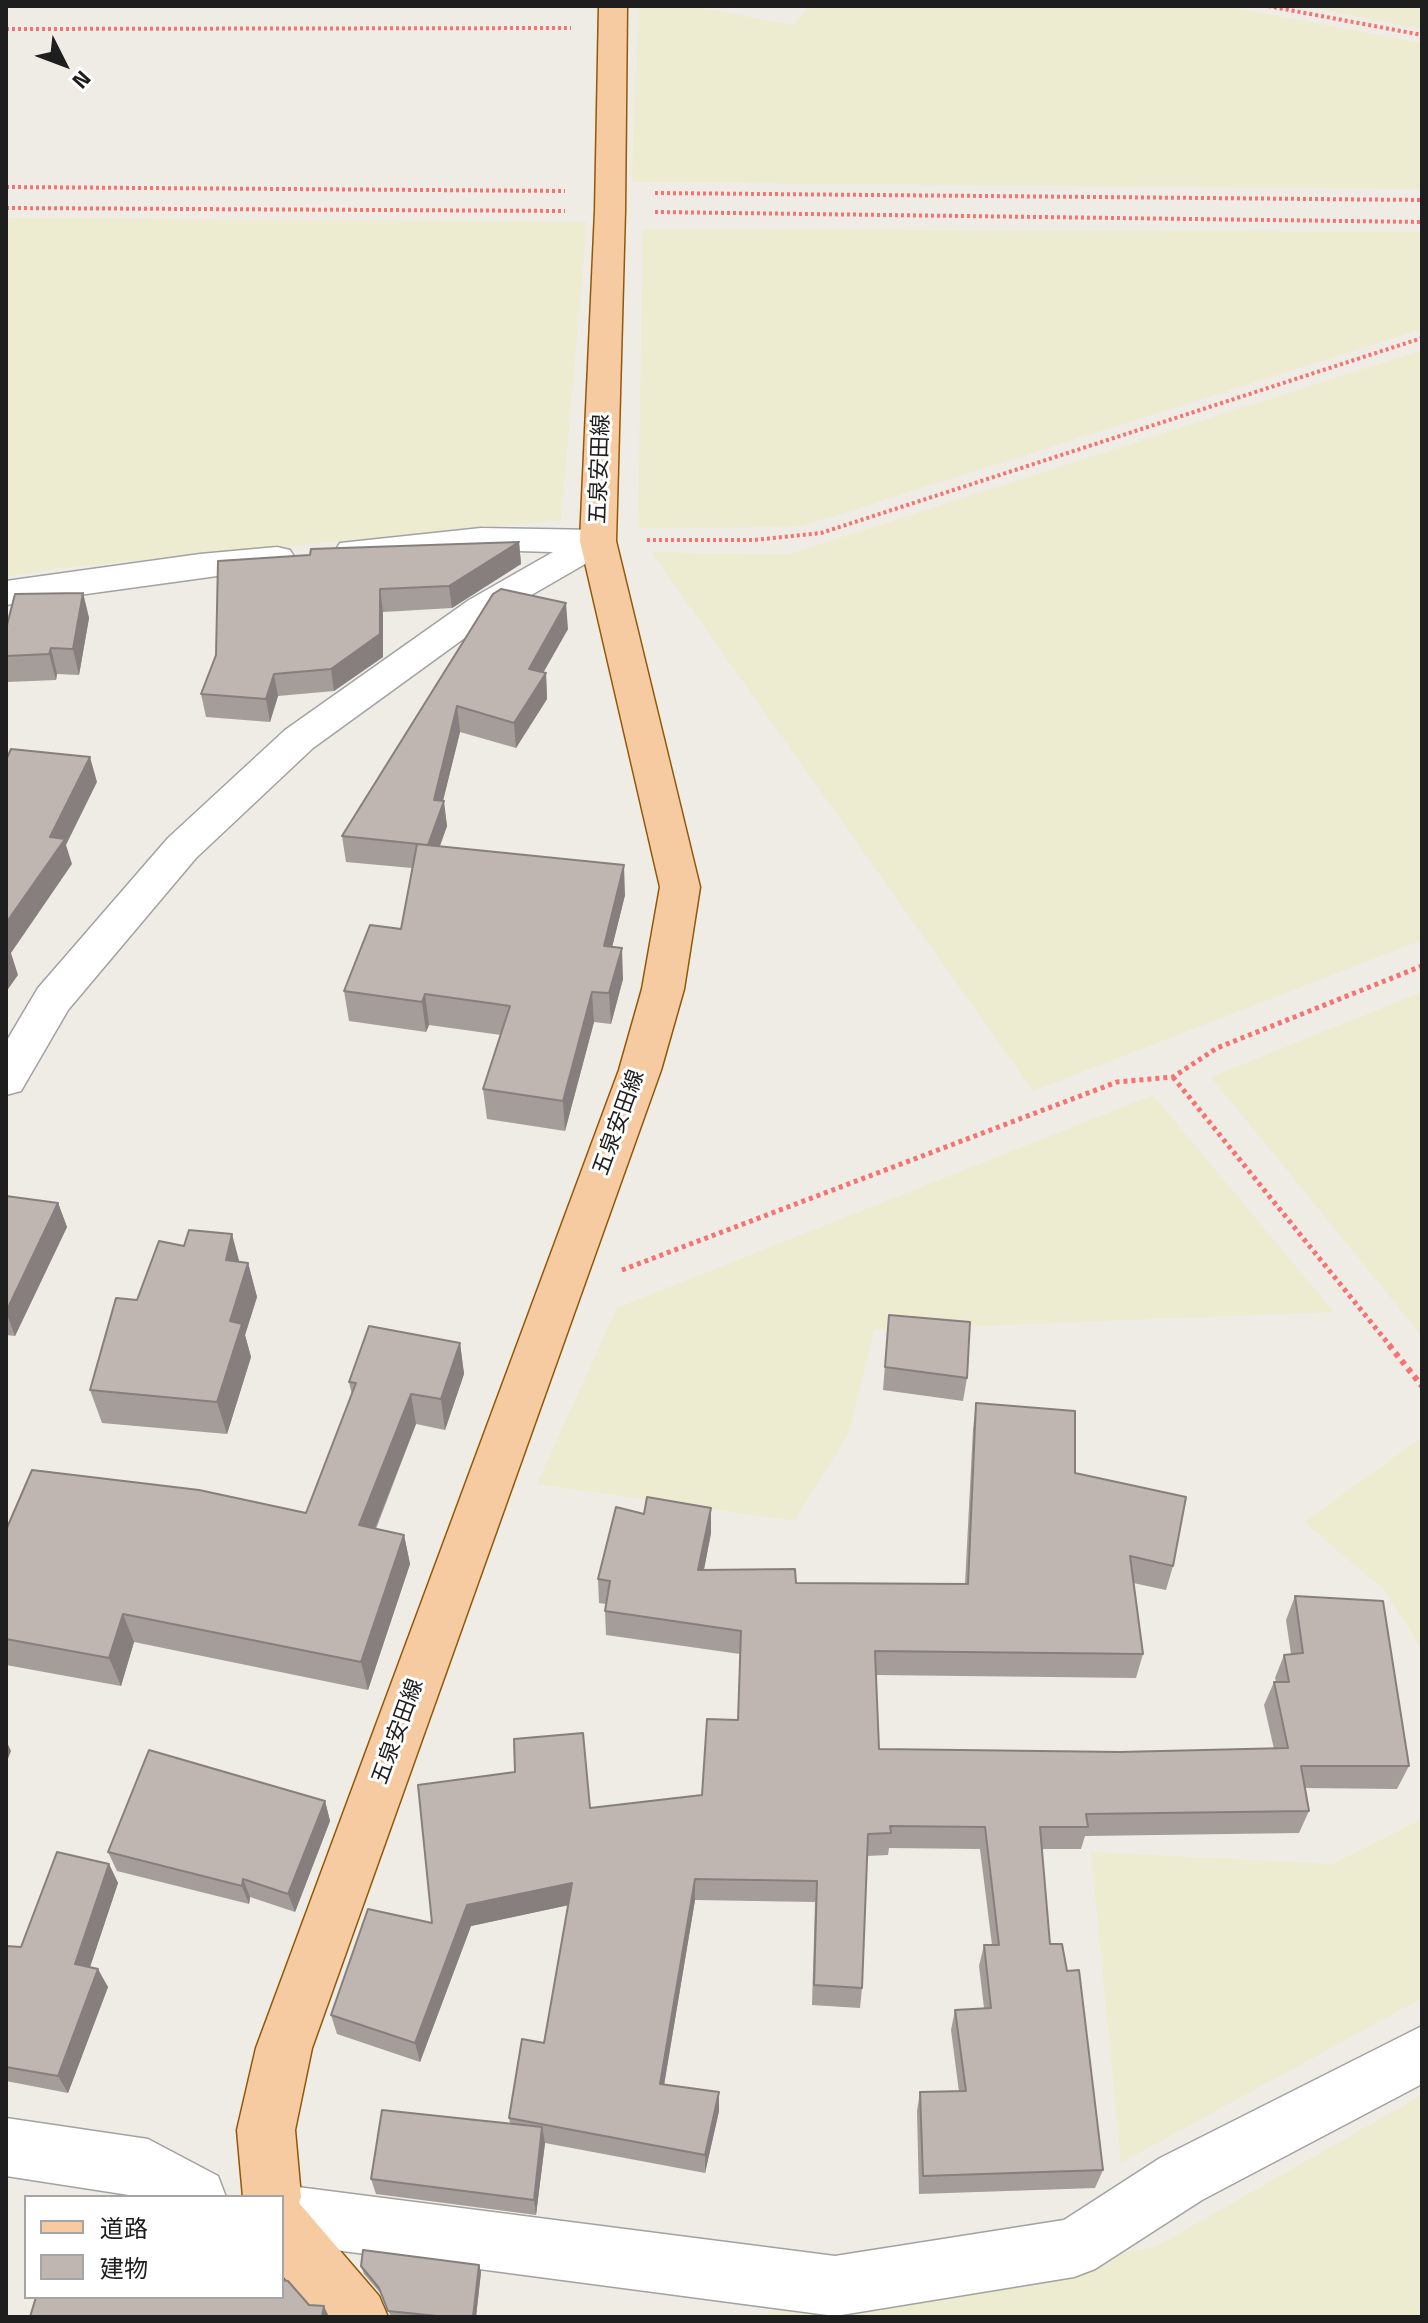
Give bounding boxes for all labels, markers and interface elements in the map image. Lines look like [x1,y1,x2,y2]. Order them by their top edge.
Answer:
north arrow [24,24,104,104]
text: N [64,63,100,97]
street label: 五泉安田線 [586,414,616,524]
street label: 五泉安田線 [589,1067,651,1179]
street label: 五泉安田線 [368,1676,430,1788]
legend [24,2195,284,2299]
text: 道路 [100,2210,148,2246]
text: 建物 [100,2250,148,2286]

